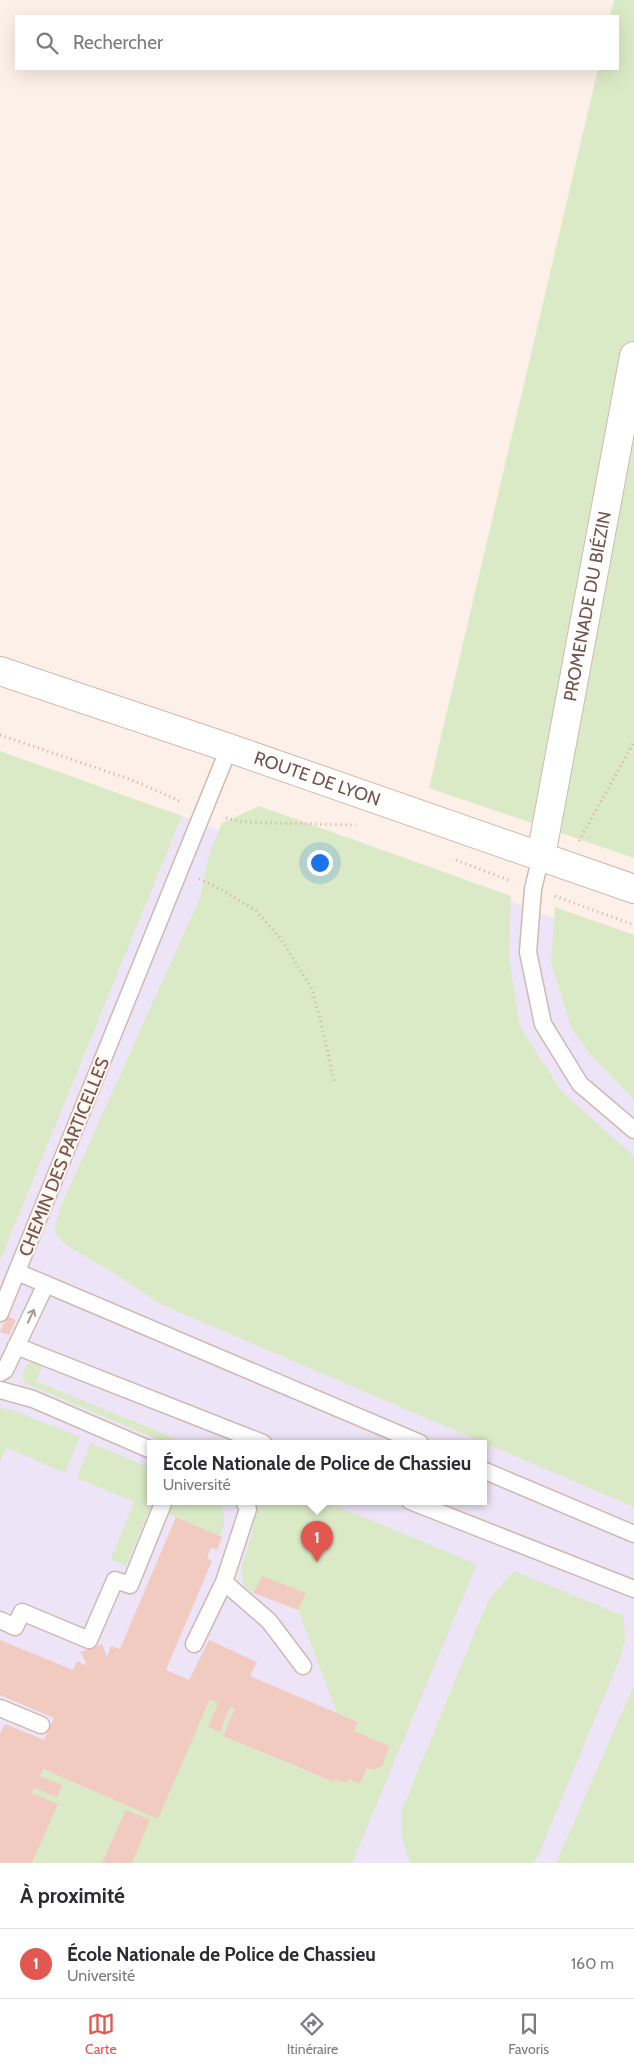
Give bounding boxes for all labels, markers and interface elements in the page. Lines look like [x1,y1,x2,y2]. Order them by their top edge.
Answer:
search box [15,15,619,70]
icon: search [33,29,61,57]
text: Rechercher [73,31,163,54]
street label: PROMENADE DU BIÉZIN [559,509,616,703]
street label: ROUTE DE LYON [251,747,383,811]
your location [307,850,333,876]
street label: CHEMIN DES PARTICELLES [14,1054,114,1260]
one-way arrow [27,1309,37,1324]
popup [147,1440,487,1505]
text: École Nationale de Police de Chassieu [163,1452,471,1475]
text: Université [163,1475,231,1494]
pin: 1 [301,1521,333,1562]
text: À proximité [20,1883,125,1908]
text: École Nationale de Police de Chassieu [67,1943,376,1966]
text: 1 [33,1954,39,1973]
text: 160 m [571,1954,614,1973]
text: Université [67,1966,135,1985]
tab: Carte [85,2010,117,2058]
tab: Itinéraire [287,2010,338,2058]
tab: Favoris [508,2010,549,2058]

